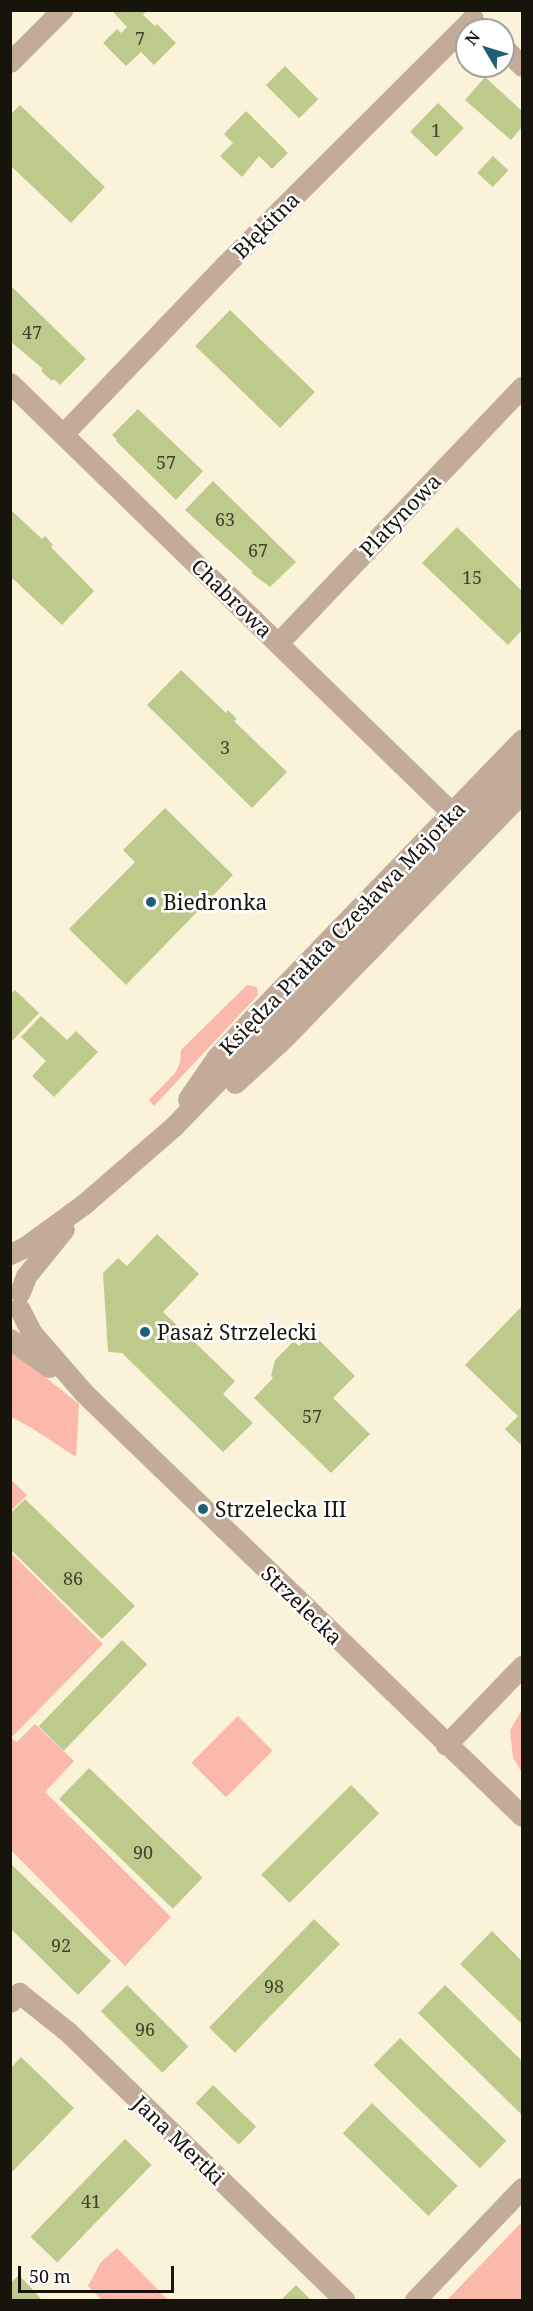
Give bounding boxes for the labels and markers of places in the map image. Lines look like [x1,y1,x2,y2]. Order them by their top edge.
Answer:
place label: Biedronka [163,889,267,915]
marker: Biedronka [144,895,158,909]
place label: Pasaż Strzelecki [157,1319,317,1345]
marker: Pasaż Strzelecki [138,1325,152,1339]
place label: Strzelecka III [215,1496,346,1522]
marker: Strzelecka III [196,1502,210,1516]

